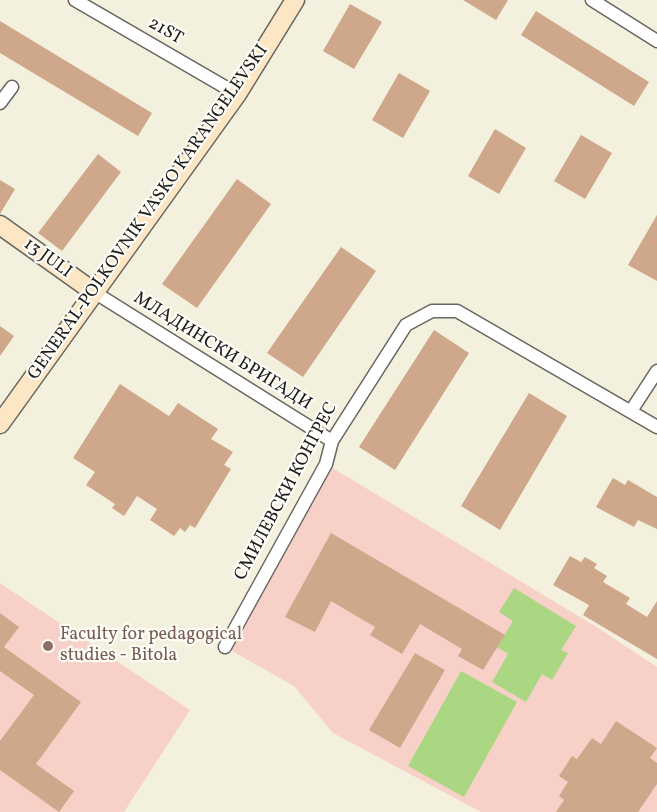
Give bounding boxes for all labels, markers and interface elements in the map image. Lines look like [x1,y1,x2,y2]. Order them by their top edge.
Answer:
street label: 21ST [144,14,186,50]
street label: GENERAL-POLKOVNIK VASKO KARANGELEVSKI [24,41,274,385]
street label: 13 JULI [19,234,75,284]
street label: МЛАДИНСКИ БРИГАДИ [129,288,315,416]
street label: СМИЛЕВСКИ КОНГРЕС [231,399,343,585]
place label: Faculty for pedagogical studies - Bitola [60,625,242,668]
marker: Faculty for pedagogical studies - Bitola [41,639,55,653]

